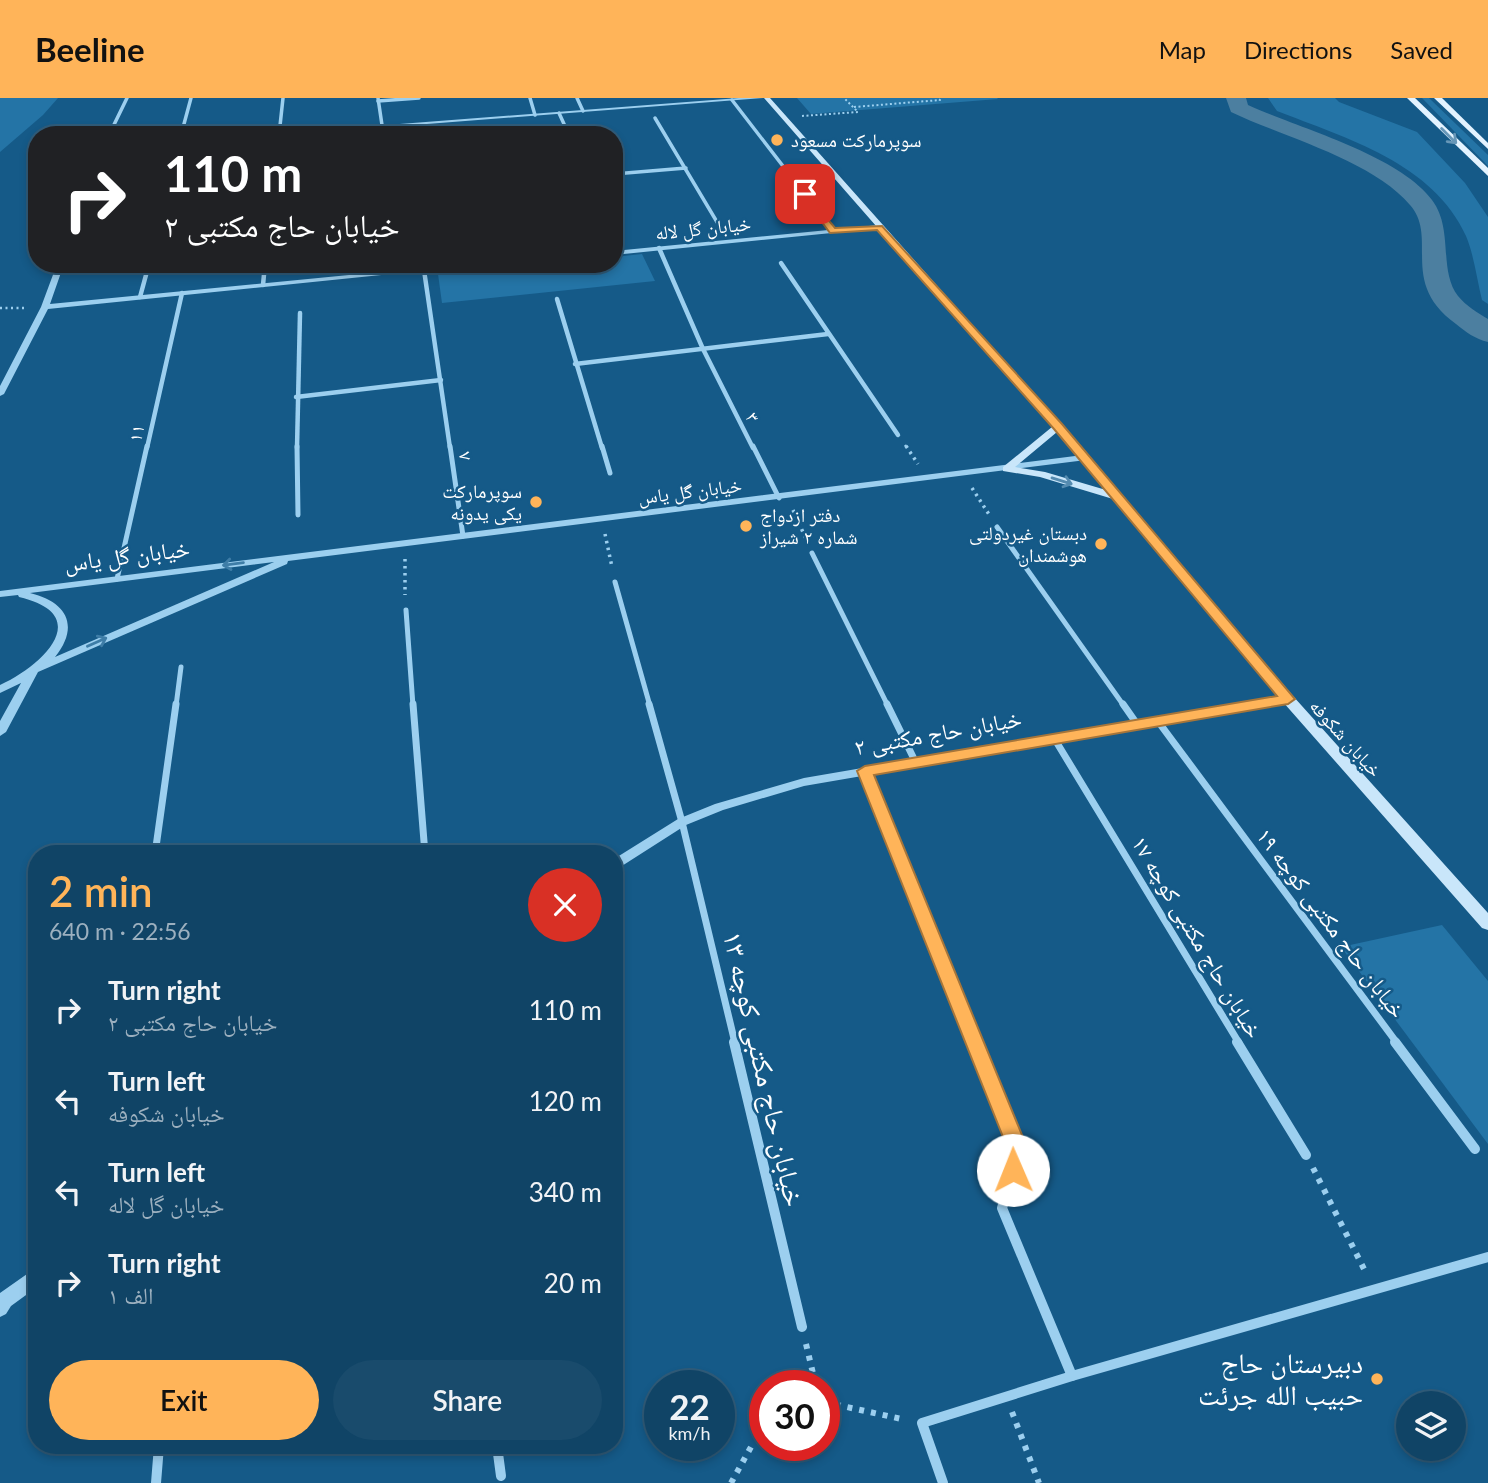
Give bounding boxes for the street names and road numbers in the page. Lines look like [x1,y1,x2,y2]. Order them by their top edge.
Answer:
street label: خیابان گل لاله [654,211,752,245]
street label: ۳ [741,408,766,426]
street label: ۱۱ [122,422,149,444]
street label: ۷ [455,450,479,462]
street label: خیابان گل یاس [637,473,743,509]
street label: خیابان گل یاس [63,533,191,578]
street label: خیابان شکوفه [1305,694,1387,782]
street label: خیابان حاج مکتبی ۲ [852,704,1024,762]
street label: خیابان حاج مکتبی کوچه ۱۹ [1250,822,1412,1024]
street label: خیابان حاج مکتبی کوچه ۱۷ [1125,830,1269,1044]
street label: خیابان حاج مکتبی کوچه ۱۳ [715,928,813,1210]

